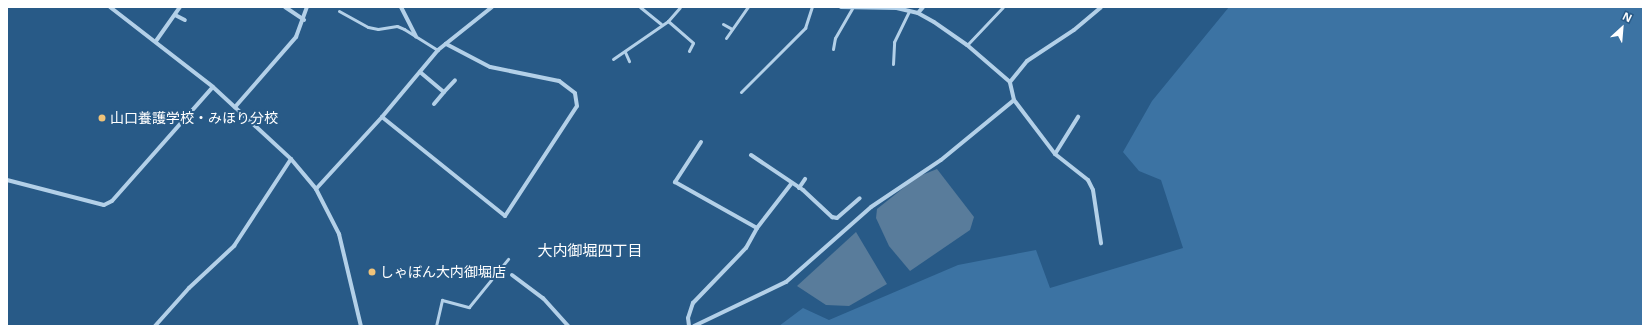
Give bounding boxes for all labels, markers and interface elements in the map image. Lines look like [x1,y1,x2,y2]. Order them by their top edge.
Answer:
north arrow [1602,8,1642,48]
text: N [1620,8,1635,25]
place label: 山口養護学校・みほり分校 [110,110,278,126]
marker: 山口養護学校・みほり分校 [97,113,107,123]
district label: 大内御堀四丁目 [538,242,642,260]
place label: しゃぼん大内御堀店 [380,264,506,280]
marker: しゃぼん大内御堀店 [367,267,377,277]

